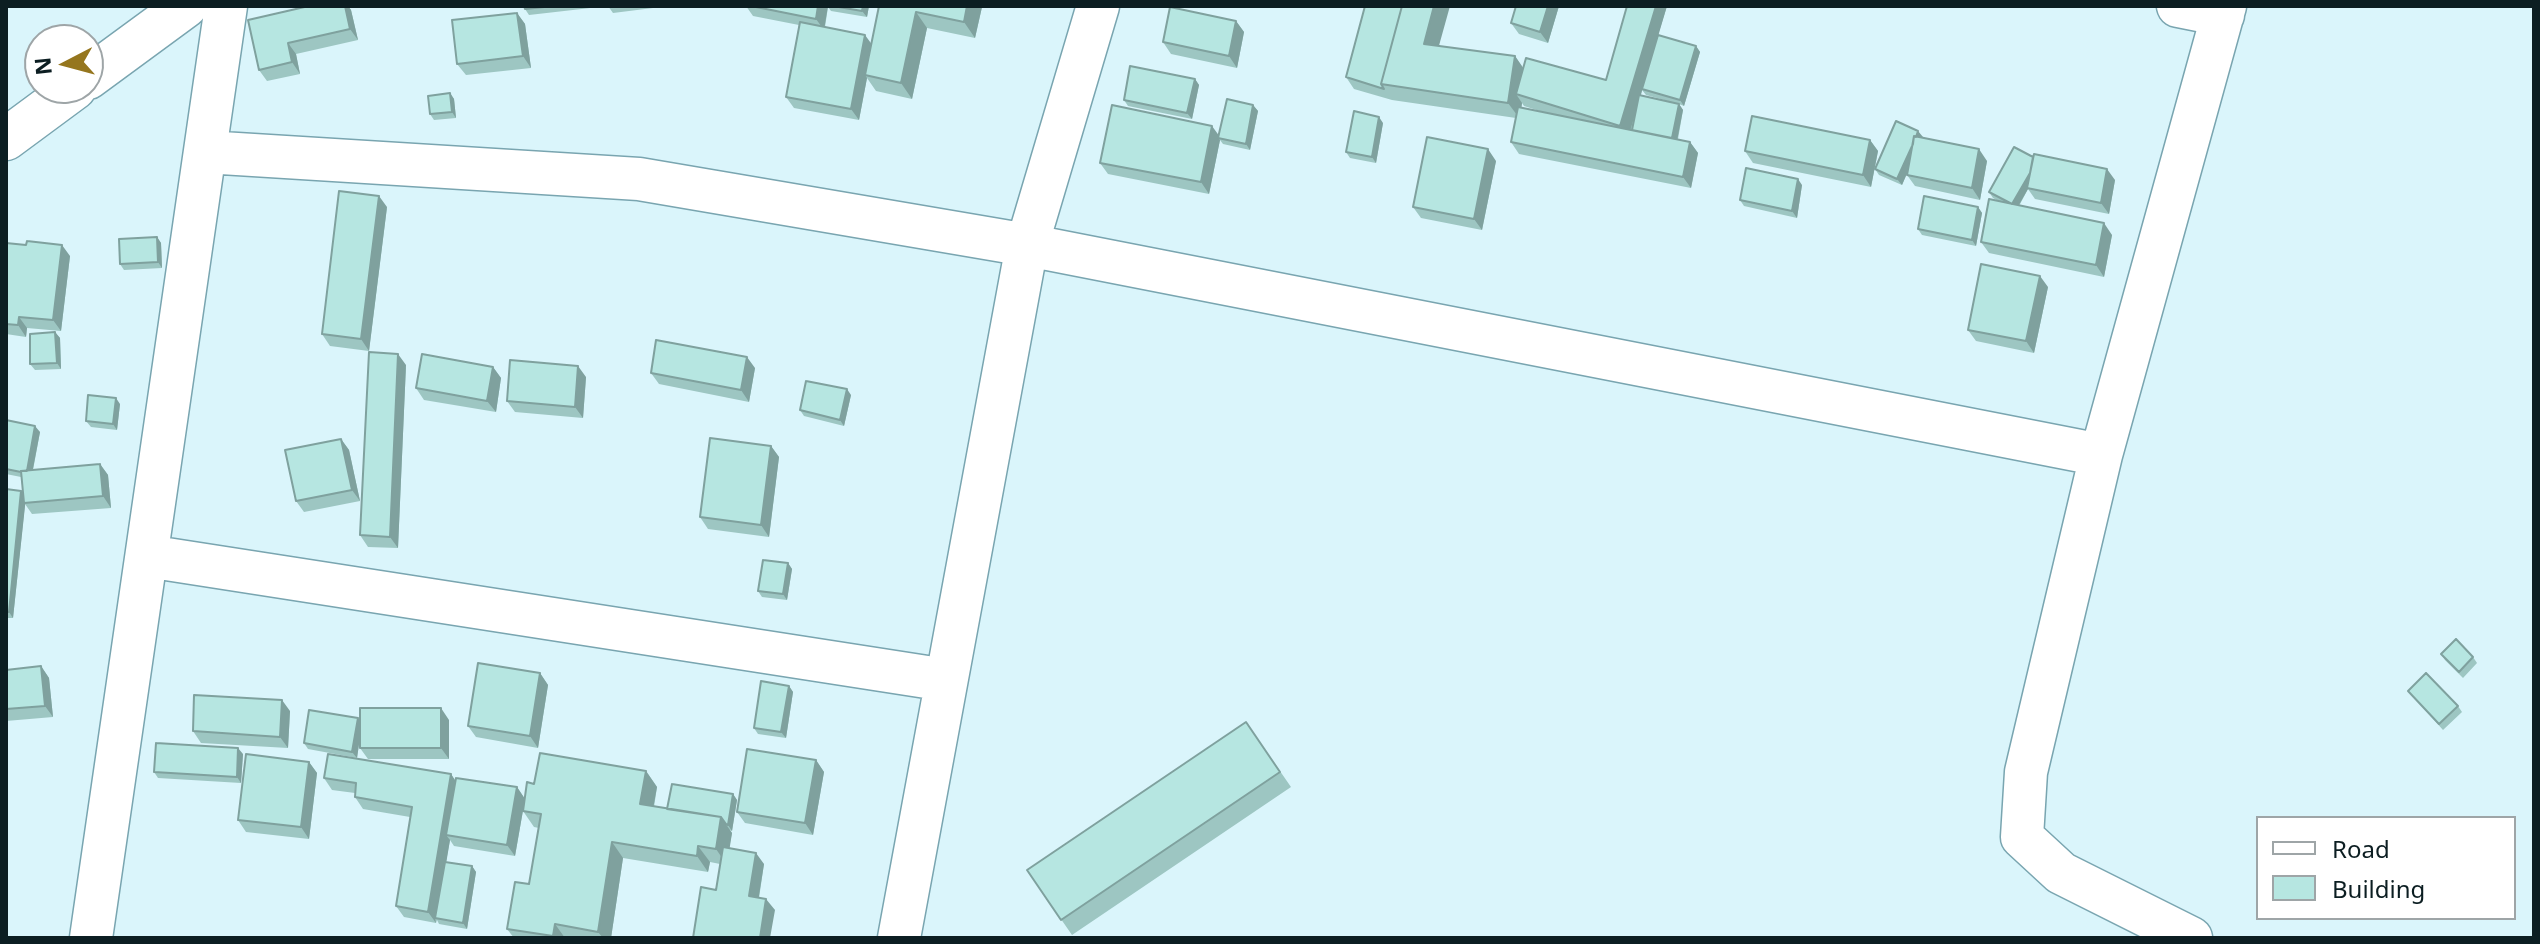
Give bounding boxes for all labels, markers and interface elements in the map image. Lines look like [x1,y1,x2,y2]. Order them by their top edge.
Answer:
north arrow [24,24,104,104]
text: N [26,56,58,77]
legend [2256,816,2516,920]
text: Road [2332,832,2390,865]
text: Building [2332,872,2425,905]

